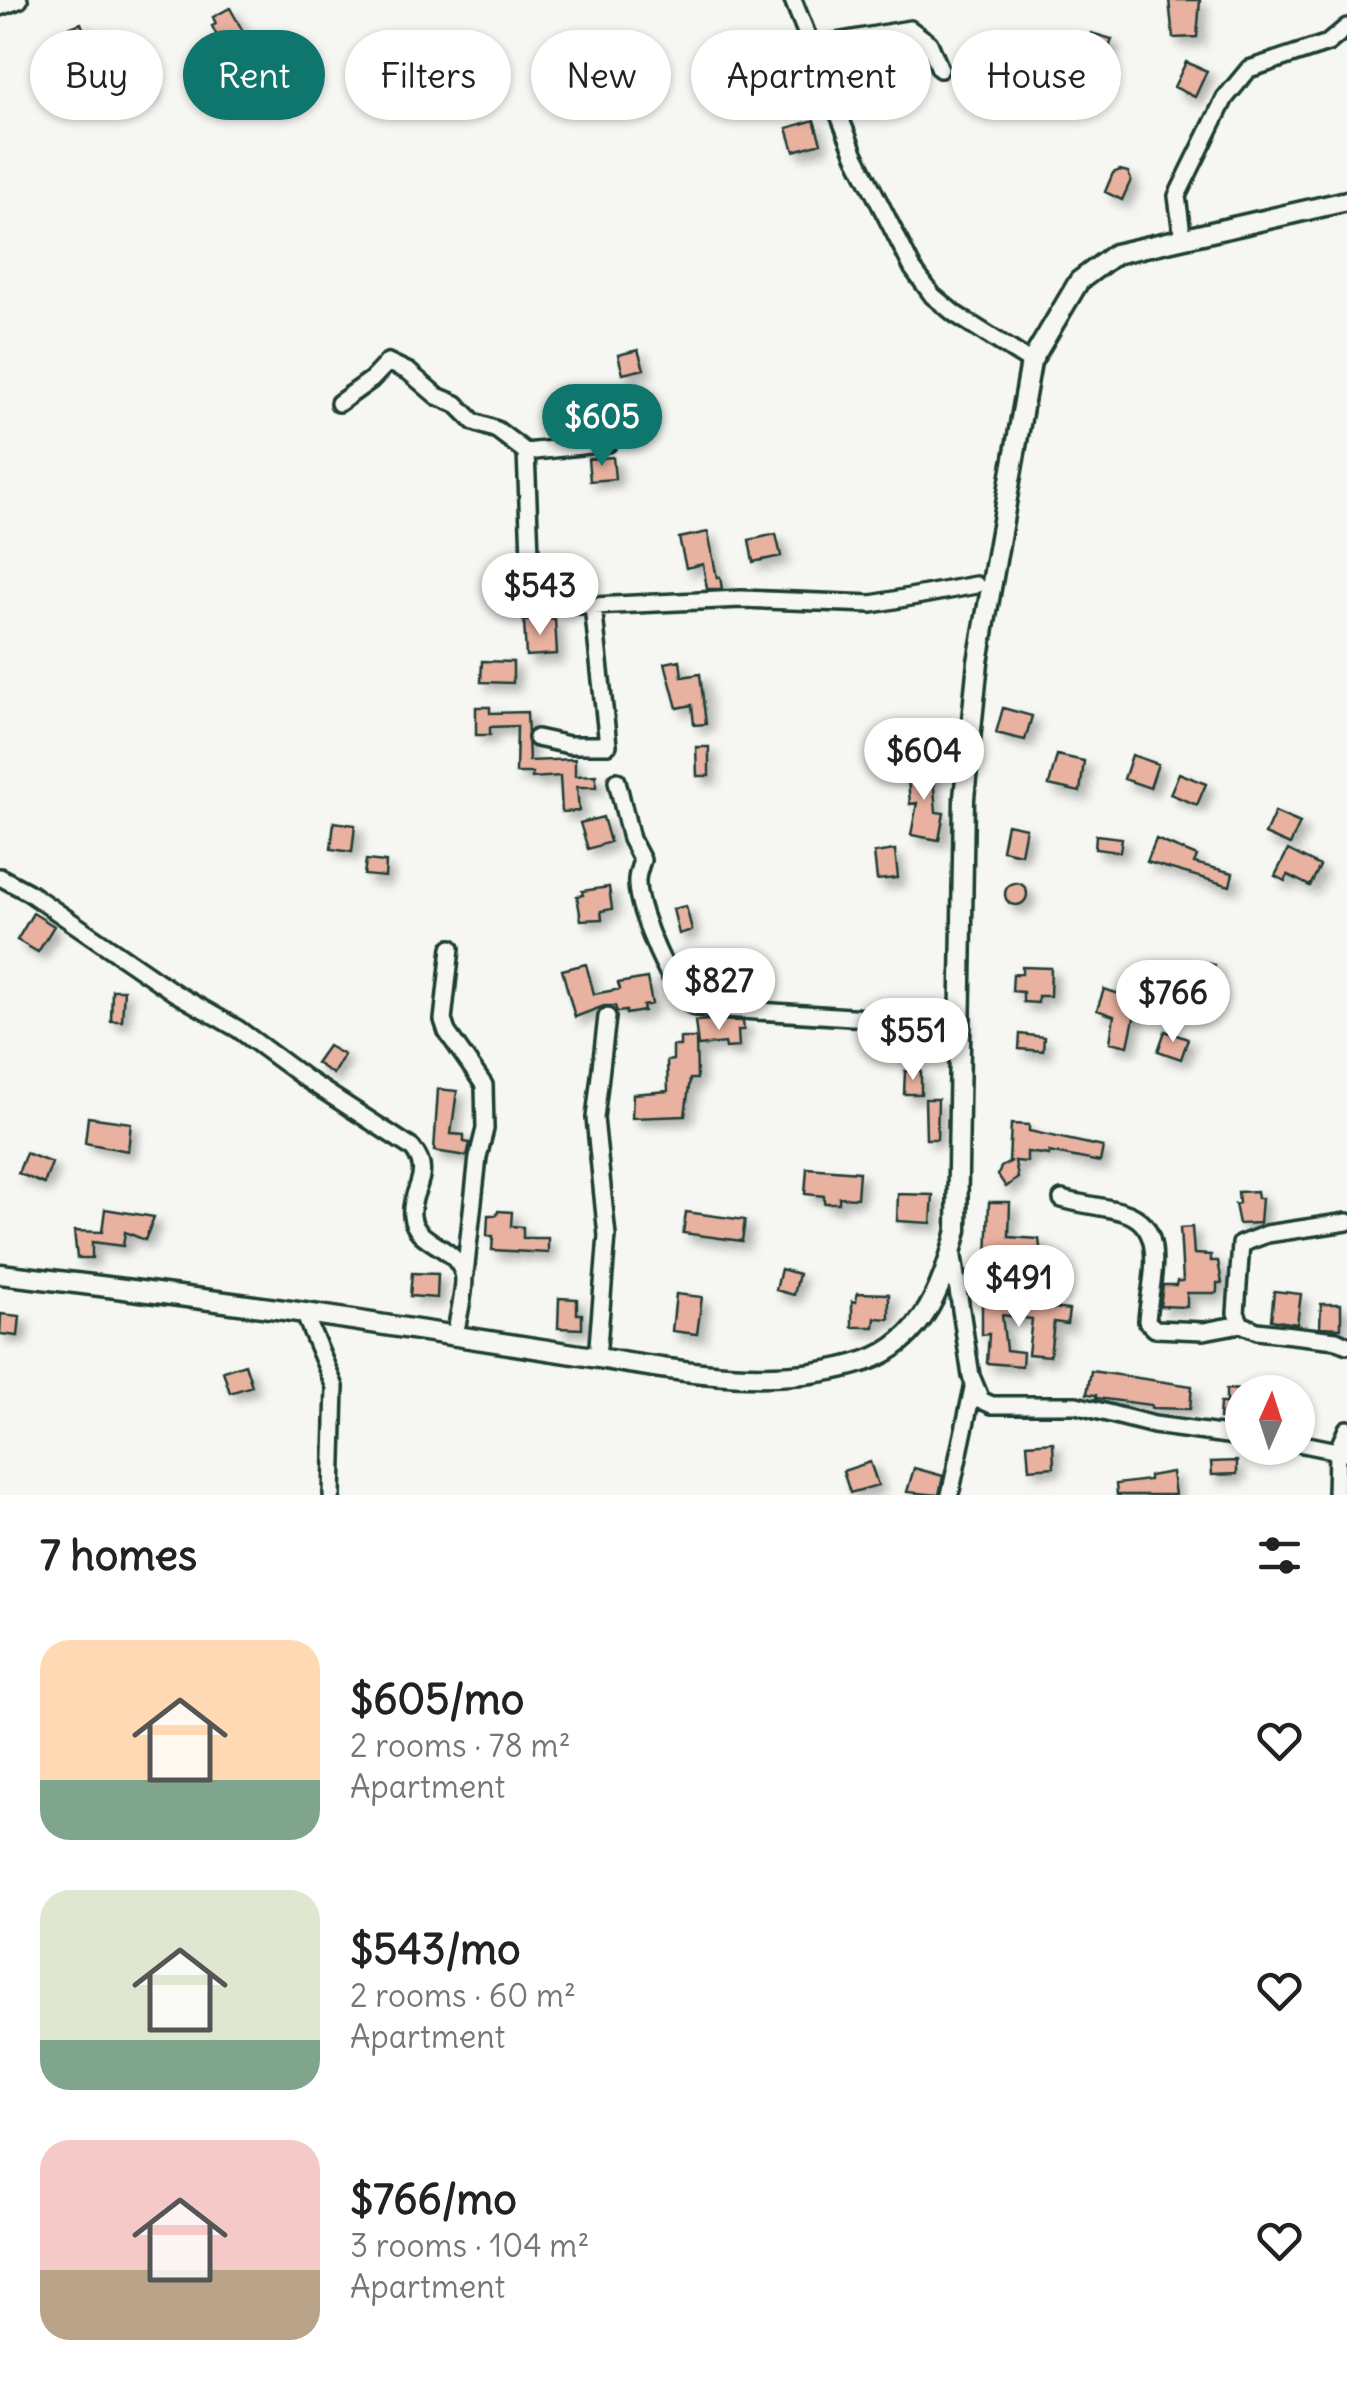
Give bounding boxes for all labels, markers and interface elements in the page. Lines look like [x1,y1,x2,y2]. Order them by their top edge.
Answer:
chip: Buy [30,30,163,120]
chip: Rent [183,30,325,120]
chip: Filters [345,30,511,120]
chip: New [531,30,671,120]
chip: Apartment [691,30,931,120]
chip: House [951,30,1121,120]
pin: $605 [543,384,661,469]
text: $605 [564,396,640,437]
pin: $543 [481,553,599,638]
text: $543 [504,565,576,606]
pin: $604 [865,718,983,803]
text: $604 [886,730,962,771]
pin: $827 [660,948,778,1033]
text: $827 [684,960,754,1001]
pin: $766 [1114,960,1232,1045]
text: $766 [1138,972,1208,1013]
pin: $551 [854,998,972,1083]
text: $551 [879,1010,947,1051]
pin: $491 [960,1245,1078,1330]
text: $491 [985,1257,1053,1298]
north arrow [1225,1375,1315,1465]
map controls [1225,1375,1315,1465]
icon: filters [1252,1528,1307,1583]
text: 7 homes [40,1529,197,1581]
text: $605/mo [350,1673,524,1725]
icon: home [120,1680,240,1800]
icon: heart [1252,1713,1307,1768]
text: 2 rooms · 78 m² [350,1725,571,1766]
text: Apartment [350,1766,505,1807]
text: $543/mo [350,1923,521,1975]
icon: home [120,1930,240,2050]
icon: heart [1252,1963,1307,2018]
text: 2 rooms · 60 m² [350,1975,576,2016]
text: Apartment [350,2016,505,2057]
text: $766/mo [350,2173,517,2225]
icon: home [120,2180,240,2300]
icon: heart [1252,2213,1307,2268]
text: 3 rooms · 104 m² [350,2225,589,2266]
text: Apartment [350,2266,505,2307]

